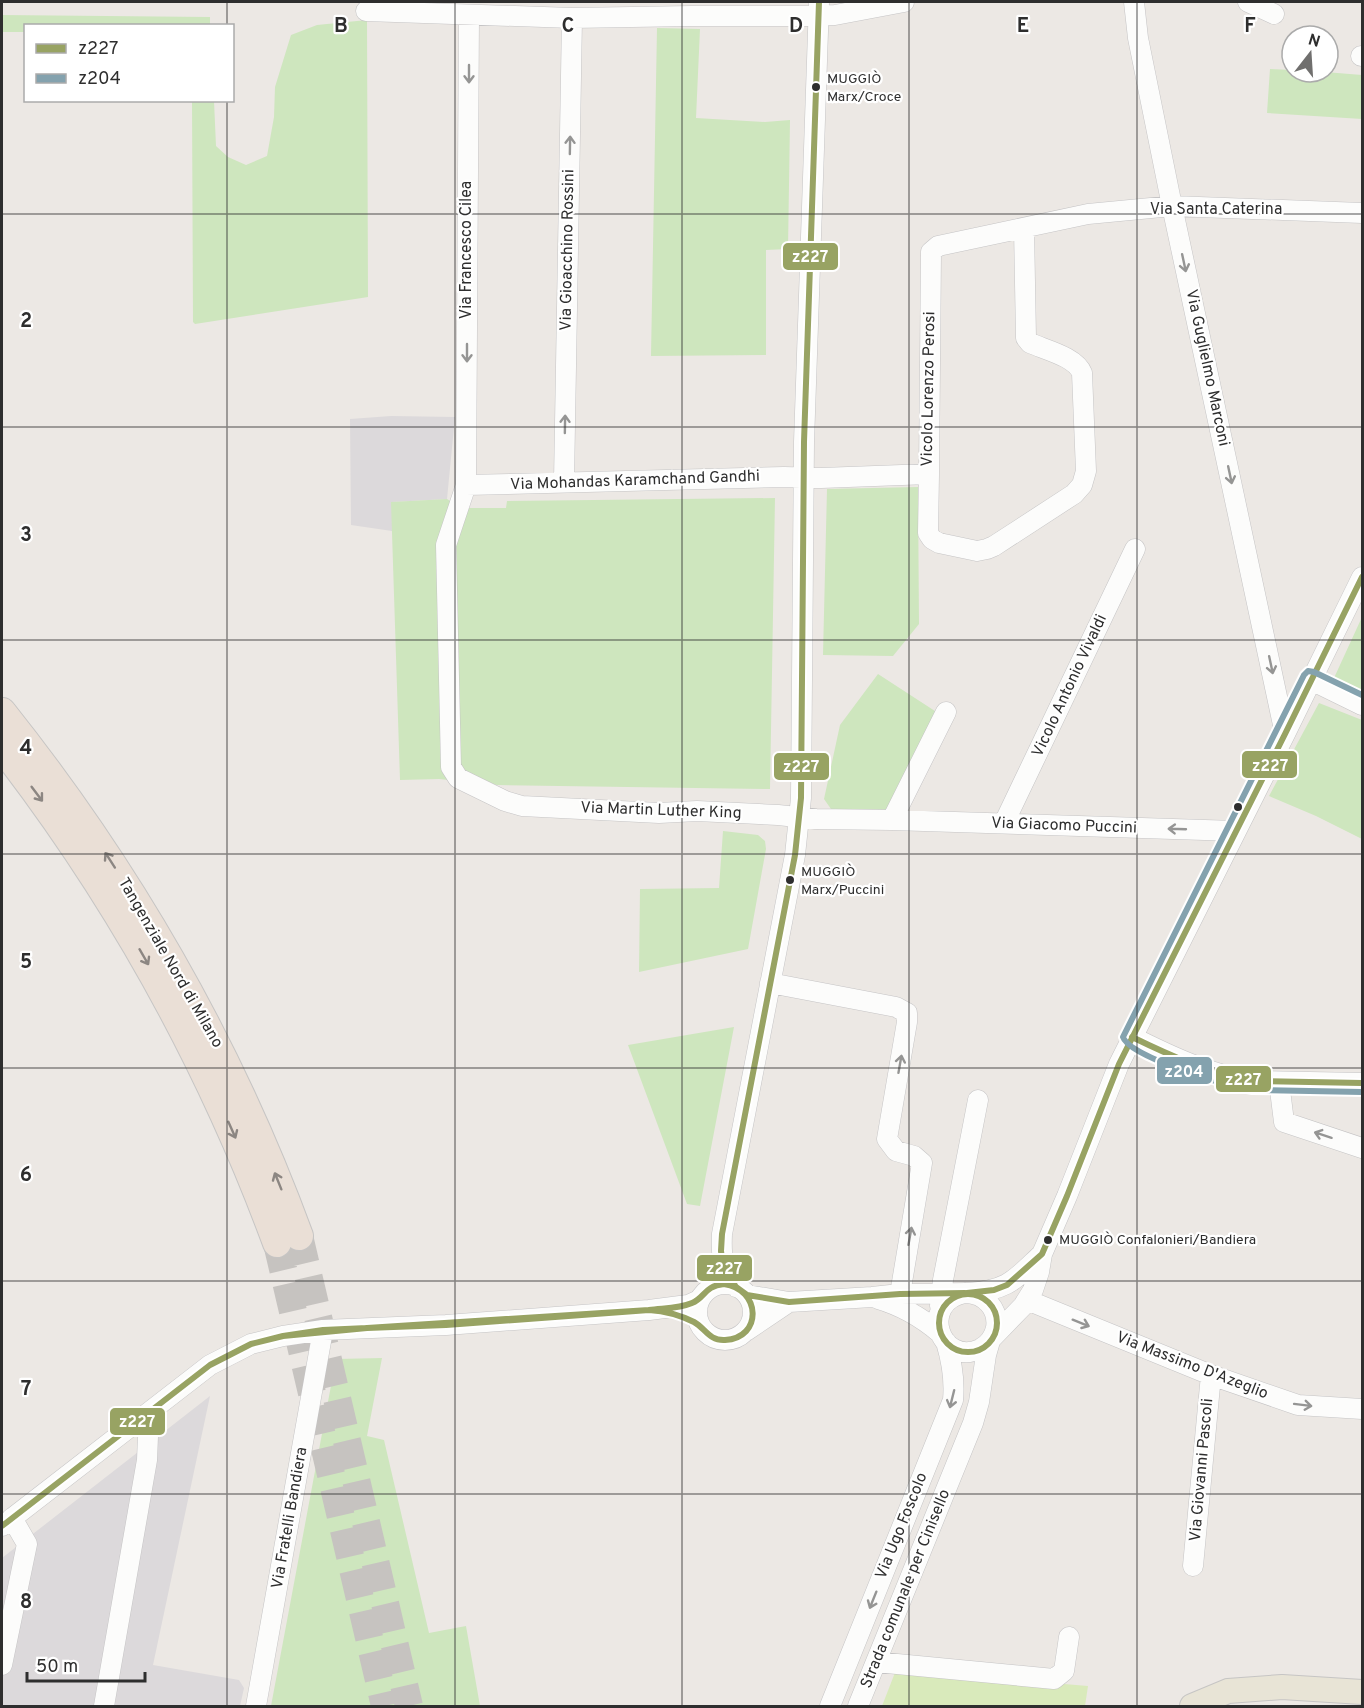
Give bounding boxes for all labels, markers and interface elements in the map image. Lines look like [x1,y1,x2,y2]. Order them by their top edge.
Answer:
text: B [334,14,348,40]
text: C [562,14,574,40]
text: D [789,14,803,40]
text: E [1017,14,1029,40]
text: F [1244,14,1256,40]
legend [24,24,234,102]
north arrow [1280,24,1340,84]
text: N [1305,30,1322,53]
text: z227 [78,38,118,61]
one-way arrow [463,63,475,83]
text: z204 [78,68,121,91]
place label: MUGGIÒ Marx/Croce [827,70,901,106]
marker: MUGGIÒ Marx/Croce [810,81,822,93]
one-way arrow [564,135,576,155]
street label: Via Gioacchino Rossini [557,169,579,331]
street label: Via Francesco Cilea [457,181,477,319]
street label: Via Santa Caterina [1150,200,1282,220]
line badge: z227 [782,242,839,271]
text: z227 [792,248,828,268]
one-way arrow [1179,254,1191,273]
street label: Via Guglielmo Marconi [1181,288,1233,448]
text: 2 [20,309,32,335]
street label: Vicolo Lorenzo Perosi [918,311,940,467]
one-way arrow [461,342,473,362]
one-way arrow [559,414,571,434]
one-way arrow [1224,465,1236,484]
street label: Via Mohandas Karamchand Gandhi [510,467,760,495]
text: 3 [20,523,32,549]
street label: Vicolo Antonio Vivaldi [1028,611,1112,761]
one-way arrow [1265,656,1277,675]
text: 4 [20,736,32,762]
line badge: z227 [1241,750,1298,779]
line badge: z227 [773,752,830,781]
text: z227 [1252,757,1288,777]
text: z227 [783,758,819,778]
one-way arrow [31,785,43,801]
street label: Via Martin Luther King [580,798,742,824]
unlabelled marker [1232,801,1244,813]
street label: Via Giacomo Puccini [991,813,1137,839]
one-way arrow [1168,824,1188,835]
one-way arrow [104,852,116,869]
place label: MUGGIÒ Marx/Puccini [801,863,884,899]
street label: Tangenziale Nord di Milano [113,874,227,1052]
marker: MUGGIÒ Marx/Puccini [784,874,796,886]
one-way arrow [139,947,150,965]
text: 5 [20,950,32,976]
one-way arrow [895,1055,906,1074]
line badge: z204 [1156,1056,1213,1085]
text: z204 [1164,1063,1204,1083]
line badge: z227 [1215,1065,1272,1093]
text: z227 [1225,1071,1261,1091]
one-way arrow [227,1121,239,1139]
one-way arrow [1314,1129,1333,1140]
text: 6 [20,1163,32,1189]
one-way arrow [272,1172,283,1191]
one-way arrow [904,1227,915,1246]
place label: MUGGIÒ Confalonieri/Bandiera [1059,1231,1256,1249]
marker: MUGGIÒ Confalonieri/Bandiera [1042,1234,1054,1246]
line badge: z227 [696,1254,753,1282]
text: z227 [706,1260,742,1280]
one-way arrow [1072,1318,1090,1329]
street label: Via Massimo D'Azeglio [1113,1328,1271,1404]
text: 7 [21,1377,31,1403]
one-way arrow [945,1389,957,1408]
street label: Via Giovanni Pascoli [1186,1397,1218,1543]
one-way arrow [1293,1400,1313,1411]
line badge: z227 [109,1407,166,1436]
text: z227 [119,1413,155,1433]
street label: Via Fratelli Bandiera [268,1445,312,1591]
street label: Via Ugo Foscolo [872,1470,933,1582]
street label: Strada comunale per Cinisello [857,1486,955,1692]
text: 8 [20,1590,32,1616]
one-way arrow [867,1590,878,1609]
scale bar [27,1645,146,1683]
text: 50 m [36,1656,78,1679]

